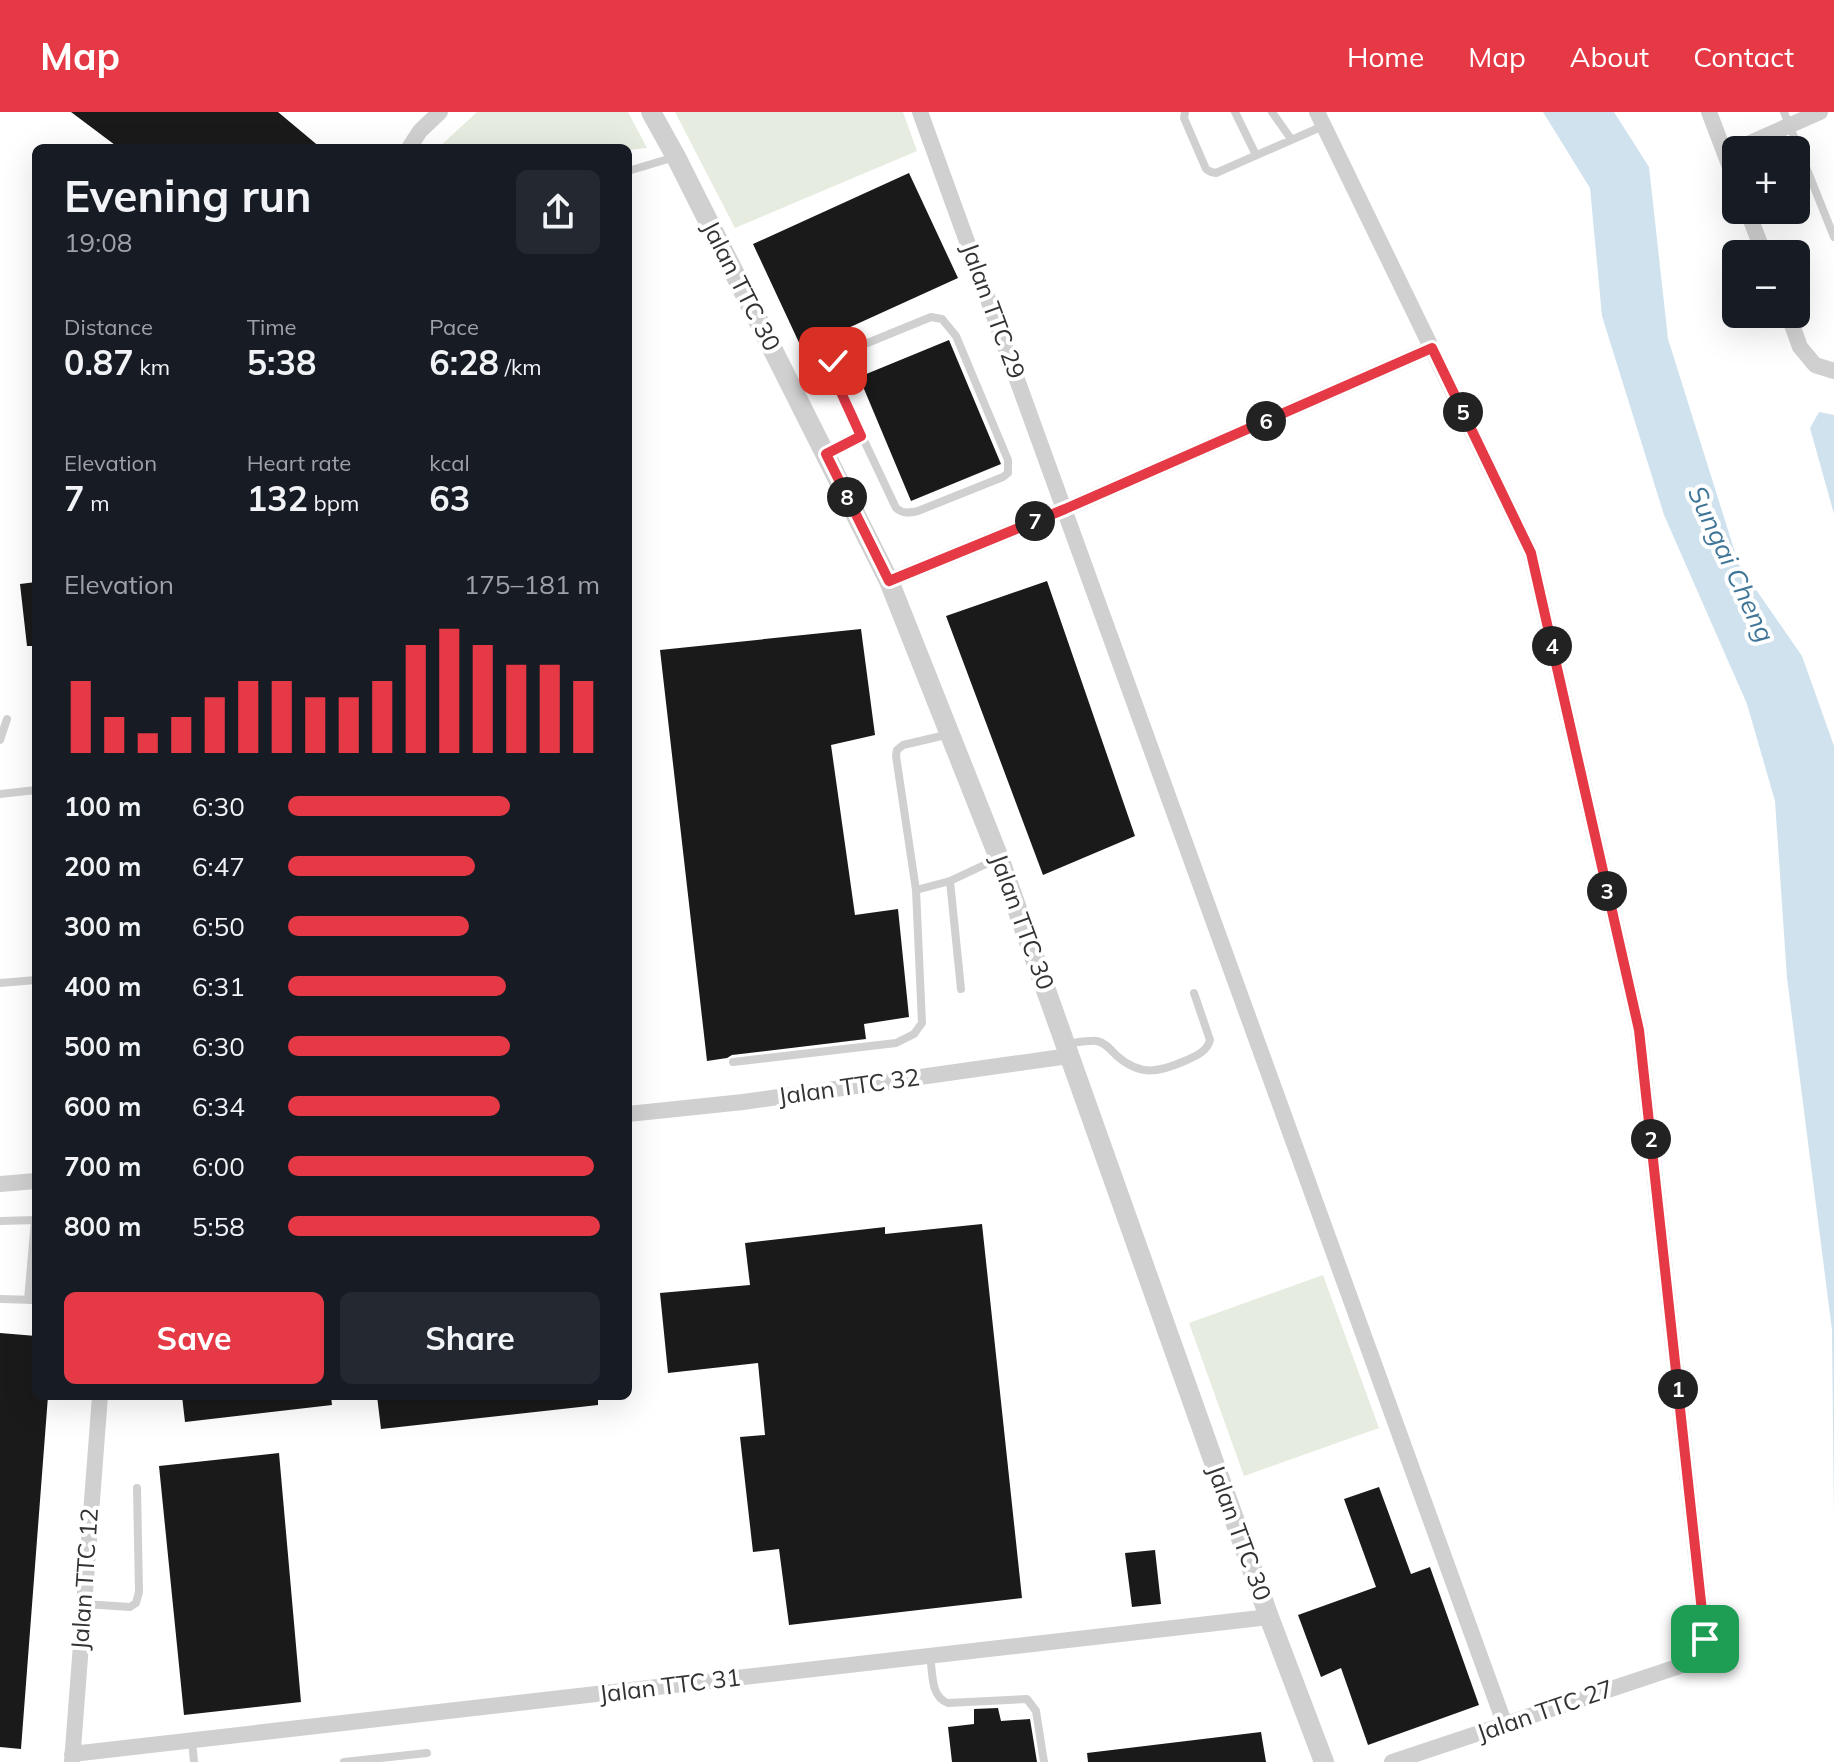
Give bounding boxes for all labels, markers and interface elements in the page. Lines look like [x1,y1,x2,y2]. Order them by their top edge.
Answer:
text: Map [40,32,120,80]
text: Home [1347,39,1424,74]
text: Map [1468,39,1526,74]
text: About [1570,39,1649,74]
text: Contact [1693,39,1794,74]
map controls [1722,136,1810,328]
button: + [1722,136,1810,224]
text: Evening run [64,168,311,223]
button: share [516,170,600,254]
street label: Jalan TTC 30 [696,215,788,356]
text: 19:08 [64,226,132,259]
street label: Jalan TTC 29 [955,239,1032,383]
button: − [1722,240,1810,328]
text: Distance [64,313,153,341]
text: Time [247,313,296,341]
text: Pace [429,313,479,341]
pin [799,327,867,395]
icon: check [811,339,855,383]
text: 0.87 [64,341,134,384]
text: 5:38 [247,341,316,384]
text: 6:28 [429,341,499,384]
text: km [134,353,170,381]
text: /km [499,353,542,381]
pin: 5 [1443,392,1483,432]
text: 5 [1456,398,1470,426]
pin: 6 [1246,401,1286,441]
text: 6 [1259,407,1273,435]
text: Elevation [64,449,157,477]
text: Heart rate [247,449,351,477]
text: kcal [429,449,470,477]
text: 7 [64,477,84,520]
text: 132 [247,477,308,520]
text: 63 [429,477,470,520]
pin: 8 [827,477,867,517]
water label: Sungai Cheng [1681,480,1782,647]
text: 8 [840,483,854,511]
text: m [84,489,109,517]
text: bpm [308,489,359,517]
pin: 7 [1015,501,1055,541]
text: 7 [1028,507,1042,535]
text: Elevation [64,568,174,601]
text: 175–181 m [464,568,600,601]
pin: 4 [1532,626,1572,666]
text: 4 [1545,632,1559,660]
text: 100 m [64,790,141,823]
text: 6:30 [192,790,245,823]
text: 200 m [64,850,141,883]
text: 6:47 [192,850,245,883]
street label: Jalan TTC 30 [984,850,1061,994]
pin: 3 [1587,871,1627,911]
text: 3 [1600,877,1614,905]
text: 300 m [64,910,141,943]
text: 6:50 [192,910,245,943]
text: 400 m [64,970,141,1003]
text: 6:31 [192,970,245,1003]
text: 500 m [64,1030,141,1063]
text: 6:30 [192,1030,245,1063]
street label: Jalan TTC 32 [776,1061,921,1111]
text: 600 m [64,1090,141,1123]
text: 6:34 [192,1090,245,1123]
pin: 2 [1631,1119,1671,1159]
text: 2 [1644,1125,1658,1153]
text: 700 m [64,1150,141,1183]
text: 6:00 [192,1150,245,1183]
text: 800 m [64,1210,141,1243]
text: 5:58 [192,1210,245,1243]
button: Save [64,1292,324,1384]
button: Share [340,1292,600,1384]
pin: 1 [1658,1369,1698,1409]
text: 1 [1671,1375,1685,1403]
street label: Jalan TTC 30 [1201,1461,1278,1605]
street label: Jalan TTC 12 [64,1507,104,1651]
pin [1671,1605,1739,1673]
icon: arrive [1683,1617,1727,1661]
street label: Jalan TTC 31 [597,1661,742,1709]
street label: Jalan TTC 27 [1472,1673,1617,1747]

